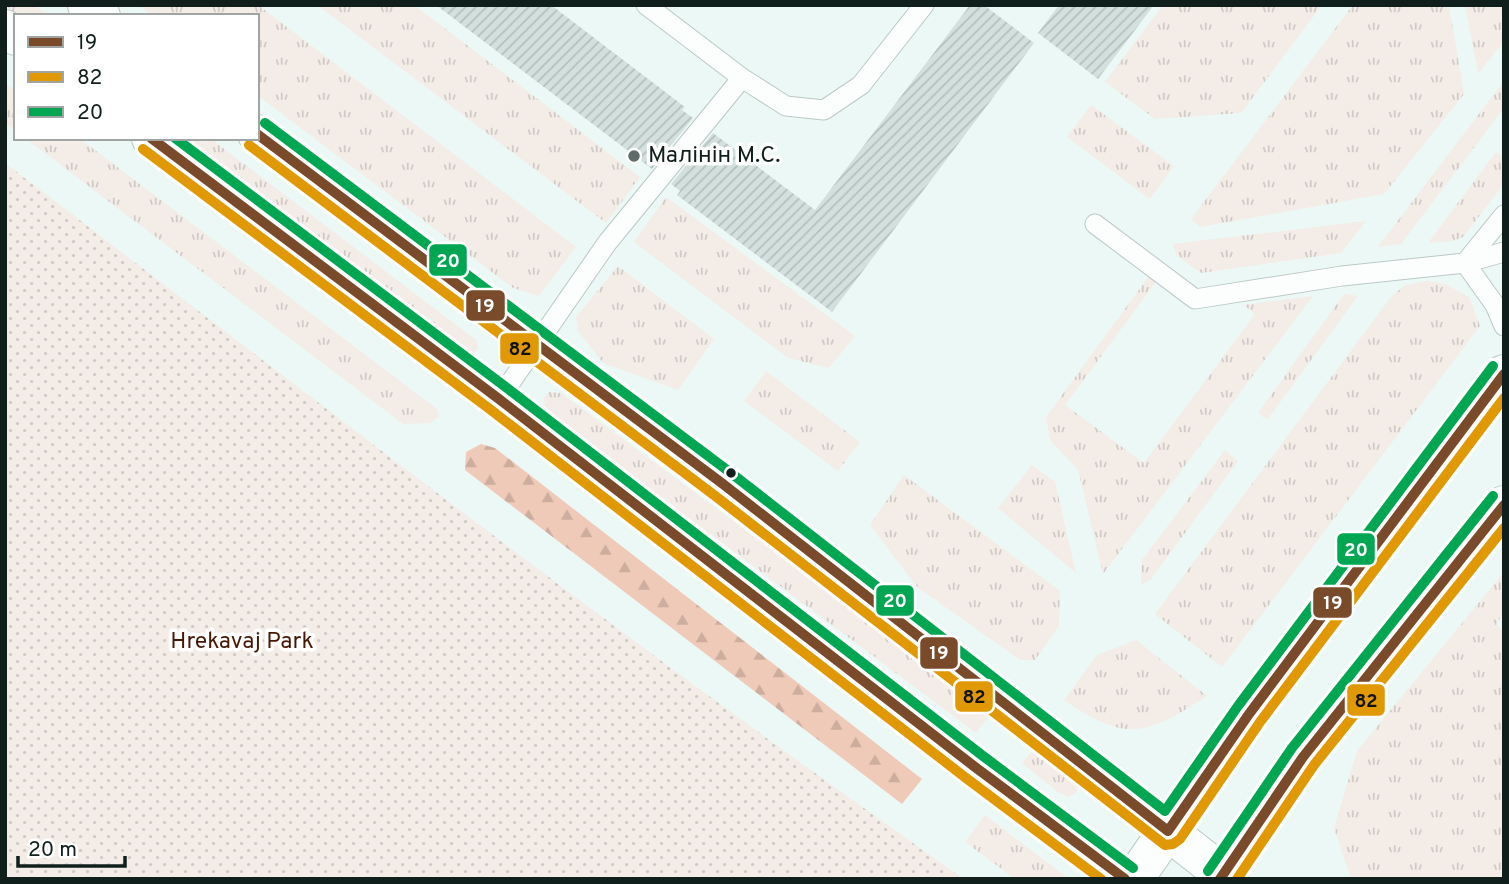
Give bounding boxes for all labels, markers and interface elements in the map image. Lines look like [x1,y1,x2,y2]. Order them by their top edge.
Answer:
legend [14,14,259,140]
text: 19 [77,30,97,57]
text: 82 [77,65,102,92]
text: 20 [77,100,103,127]
place label: Малінін М.С. [648,142,780,171]
marker: Малінін М.С. [626,148,642,164]
line badge: 20 [428,243,468,277]
text: 20 [436,250,460,274]
line badge: 19 [465,289,506,322]
text: 19 [475,295,495,319]
line badge: 82 [499,332,540,365]
text: 82 [508,338,532,362]
unlabelled marker [724,466,738,480]
line badge: 20 [1336,532,1376,566]
text: 20 [1344,539,1368,563]
line badge: 20 [875,584,915,617]
line badge: 19 [1312,586,1353,619]
text: 20 [883,590,907,614]
text: 19 [1323,592,1343,616]
park label: Hrekavaj Park [170,628,314,657]
line badge: 19 [919,636,959,670]
text: 19 [929,642,949,666]
line badge: 82 [954,680,994,713]
line badge: 82 [1346,683,1386,717]
text: 82 [962,686,986,710]
text: 82 [1354,690,1378,714]
scale bar [18,824,124,868]
text: 20 m [28,837,77,864]

